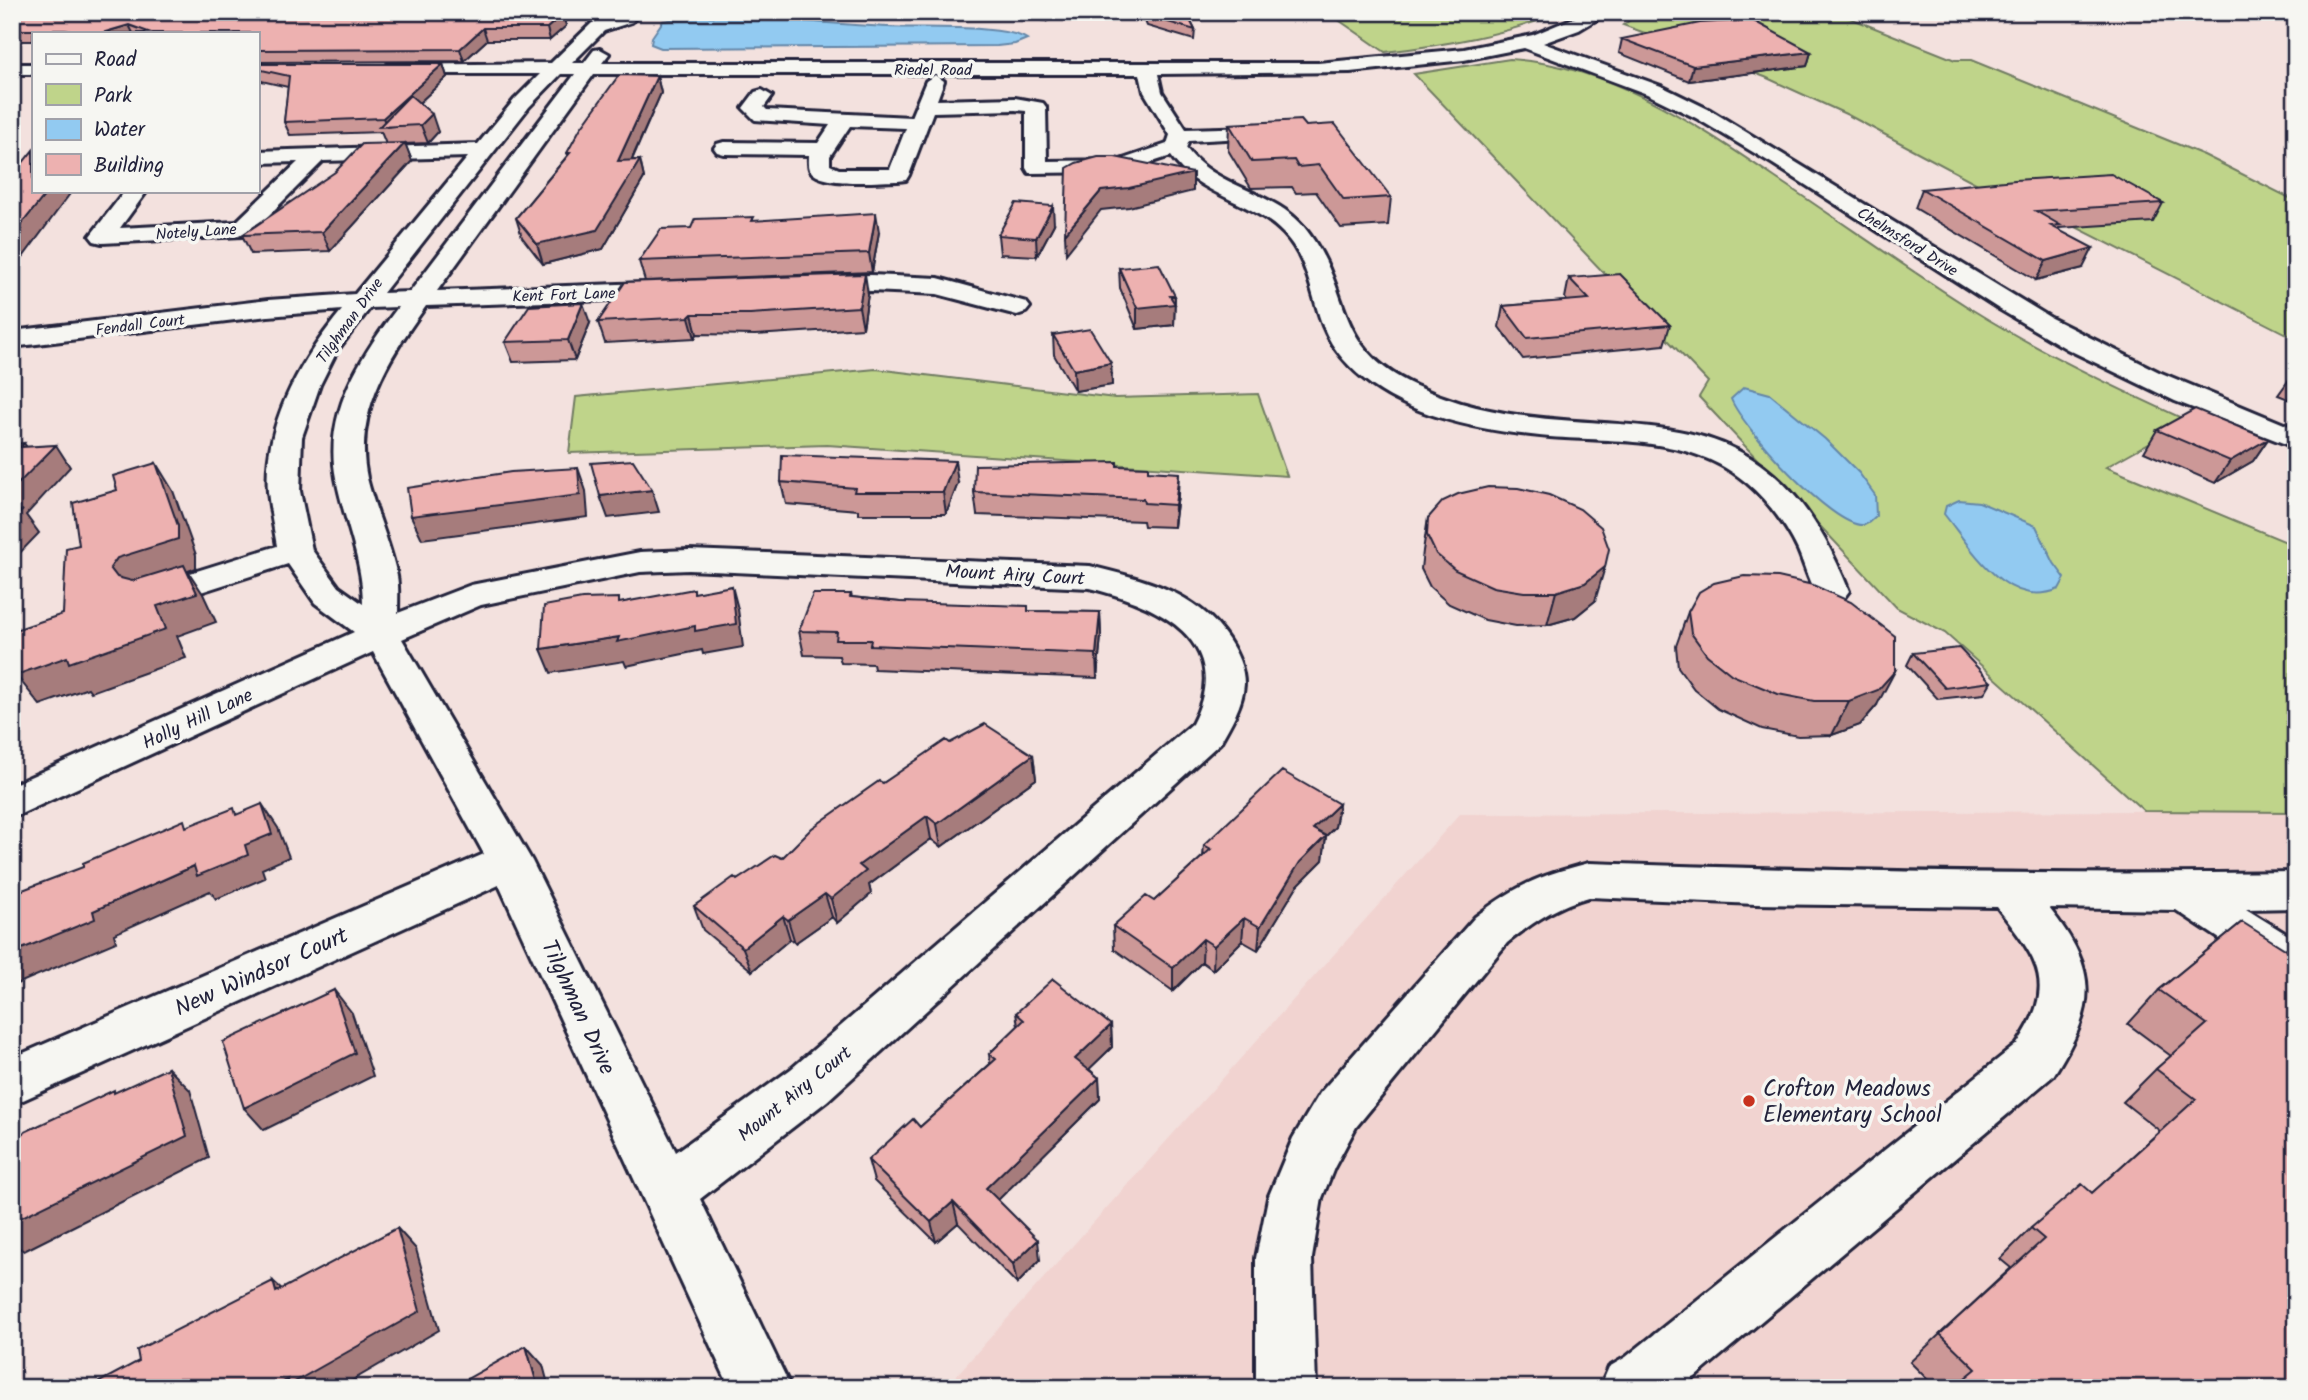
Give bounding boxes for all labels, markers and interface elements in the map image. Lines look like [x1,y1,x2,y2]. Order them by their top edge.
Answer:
legend [32,32,259,192]
text: Road [94,44,137,77]
street label: Riedel Road [894,58,973,83]
text: Park [94,80,132,113]
text: Water [94,114,146,147]
text: Building [94,150,164,183]
street label: Chelmsford Drive [1852,201,1963,283]
street label: Notely Lane [155,217,238,248]
street label: Tilghman Drive [310,273,390,369]
street label: Kent Fort Lane [512,281,616,310]
street label: Fendall Court [94,308,187,343]
street label: Mount Airy Court [944,557,1086,595]
street label: Holly Hill Lane [137,681,259,759]
street label: New Windsor Court [169,918,355,1027]
street label: Tilghman Drive [530,934,624,1081]
street label: Mount Airy Court [732,1039,859,1150]
place label: Crofton Meadows Elementary School [1763,1072,1942,1134]
marker: Crofton Meadows Elementary School [1741,1093,1757,1109]

